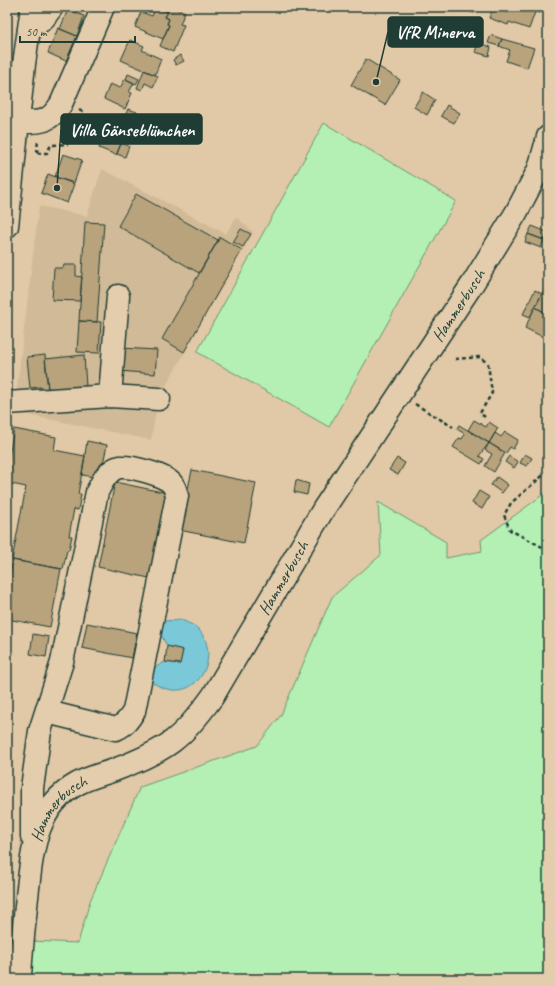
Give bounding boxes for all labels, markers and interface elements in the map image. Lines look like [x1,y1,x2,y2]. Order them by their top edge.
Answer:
callout: VfR Minerva [388,17,483,47]
scale bar [20,18,135,44]
text: VfR Minerva [396,21,476,43]
text: 50 m [26,24,48,40]
callout: Villa Gänseblümchen [61,114,202,144]
text: Villa Gänseblümchen [69,119,195,141]
street label: Hammerbusch [427,264,490,345]
street label: Hammerbusch [253,536,314,618]
street label: Hammerbusch [25,770,91,844]

